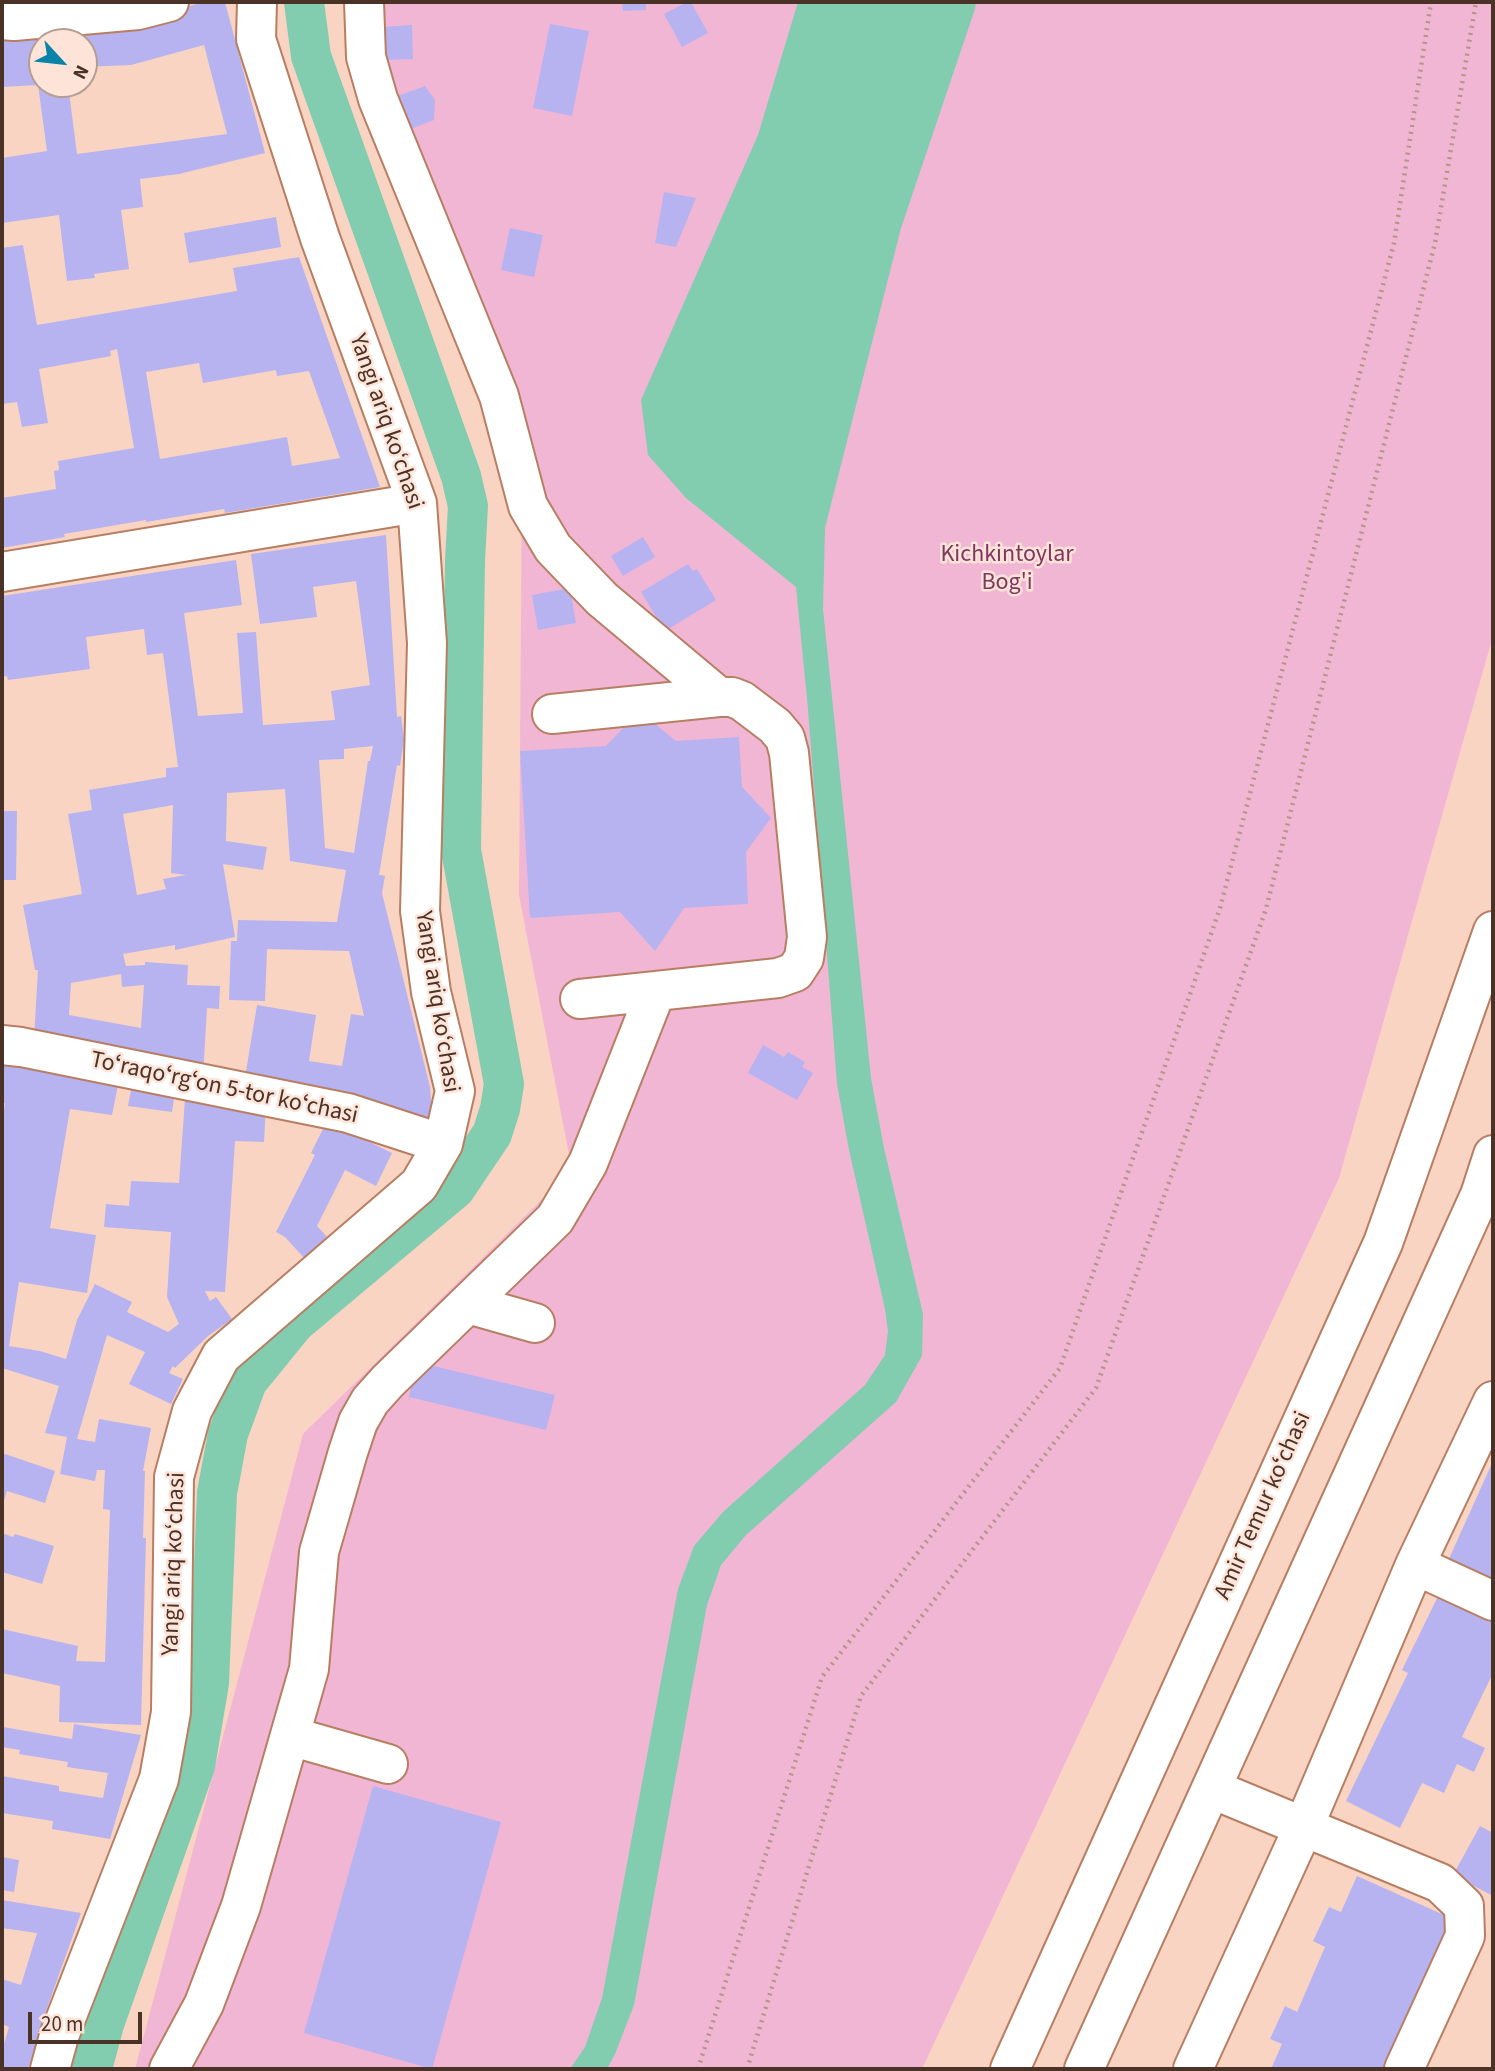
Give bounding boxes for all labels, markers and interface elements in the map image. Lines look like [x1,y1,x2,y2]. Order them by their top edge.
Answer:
north arrow [28,28,98,98]
text: N [65,60,95,84]
street label: Yangi ariq ko‘chasi [341,330,429,514]
park label: Kichkintoylar Bog'i [940,542,1074,598]
street label: Yangi ariq ko‘chasi [407,909,465,1095]
street label: Toʻraqoʻrgʻon 5-tor koʻchasi [88,1047,360,1131]
street label: Amir Temur koʻchasi [1210,1408,1318,1604]
street label: Yangi ariq ko‘chasi [157,1472,193,1656]
scale bar [32,1997,145,2041]
text: 20 m [41,2009,83,2039]

